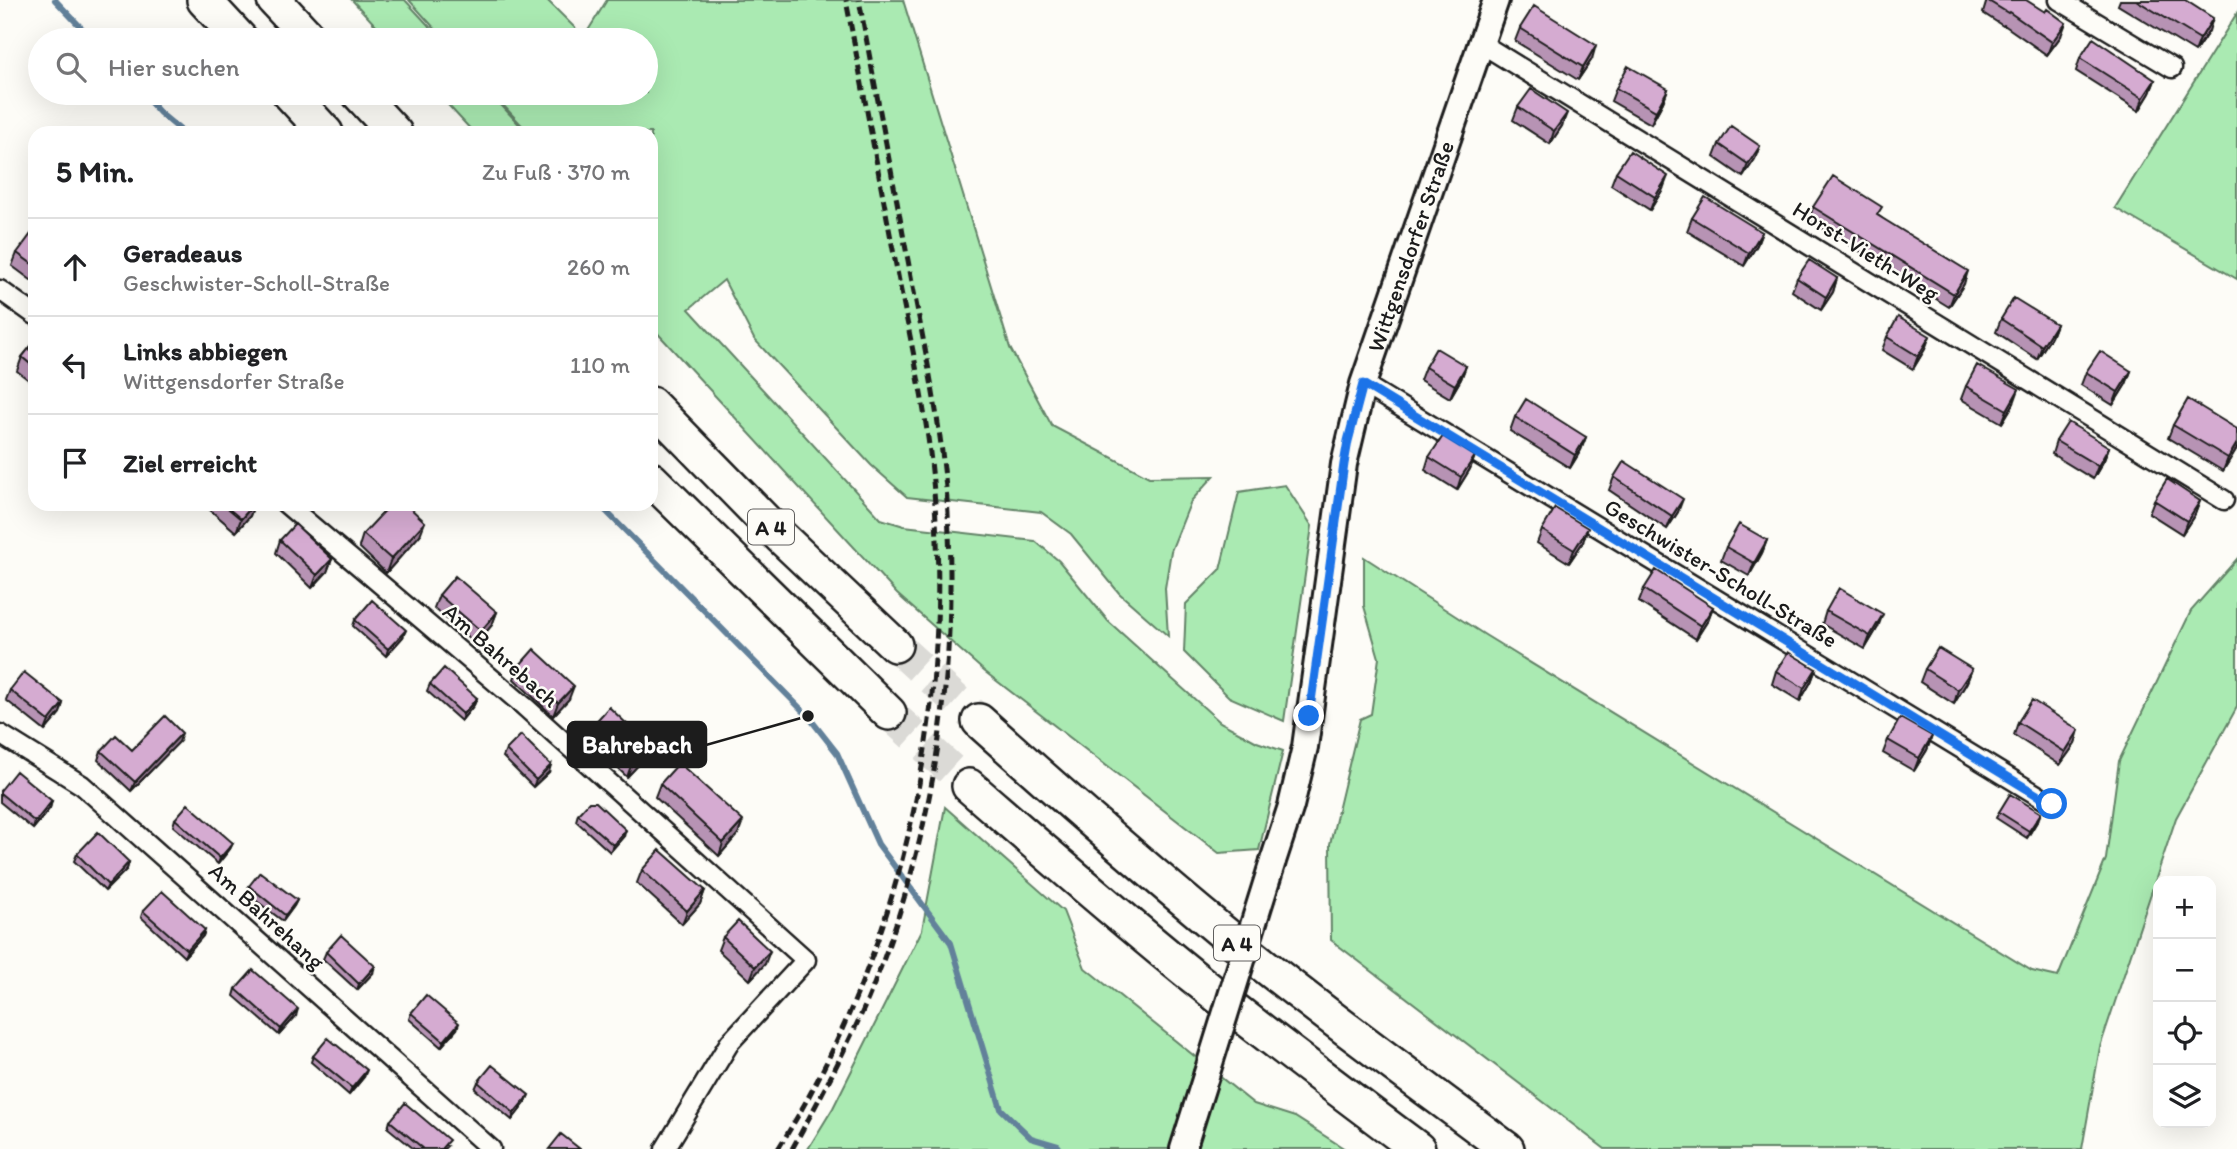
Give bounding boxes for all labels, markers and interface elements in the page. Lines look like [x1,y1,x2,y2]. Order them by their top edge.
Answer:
search box [28,28,658,105]
icon: search [52,48,90,86]
text: Hier suchen [108,51,240,83]
street label: Wittgensdorfer Straße [1361,137,1460,356]
text: 5 Min. [56,153,134,190]
text: Zu Fuß · 370 m [482,158,630,186]
street label: Horst-Vieth-Weg [1788,195,1945,307]
text: Geradeaus [123,237,242,269]
icon: ahead [56,248,94,286]
text: 260 m [567,253,630,281]
text: Geschwister-Scholl-Straße [123,269,390,297]
text: Links abbiegen [123,335,288,367]
icon: left [56,346,94,384]
text: 110 m [570,351,630,379]
text: Wittgensdorfer Straße [123,367,344,395]
icon: arrive [56,444,94,482]
text: Ziel erreicht [123,447,257,479]
street label: Geschwister-Scholl-Straße [1599,492,1843,654]
road number: A 4 [748,510,794,544]
street label: Am Bahrebach [437,597,565,713]
route end [1293,700,1324,731]
callout: Bahrebach [568,722,706,767]
text: Bahrebach [582,730,693,759]
route start [2036,788,2067,819]
street label: Am Bahrehang [203,857,331,975]
map controls [2153,876,2216,1128]
button: + [2153,876,2216,939]
road number: A 4 [1214,926,1260,960]
button: − [2153,939,2216,1002]
button: locate [2153,1002,2216,1065]
button: layers [2153,1065,2216,1128]

